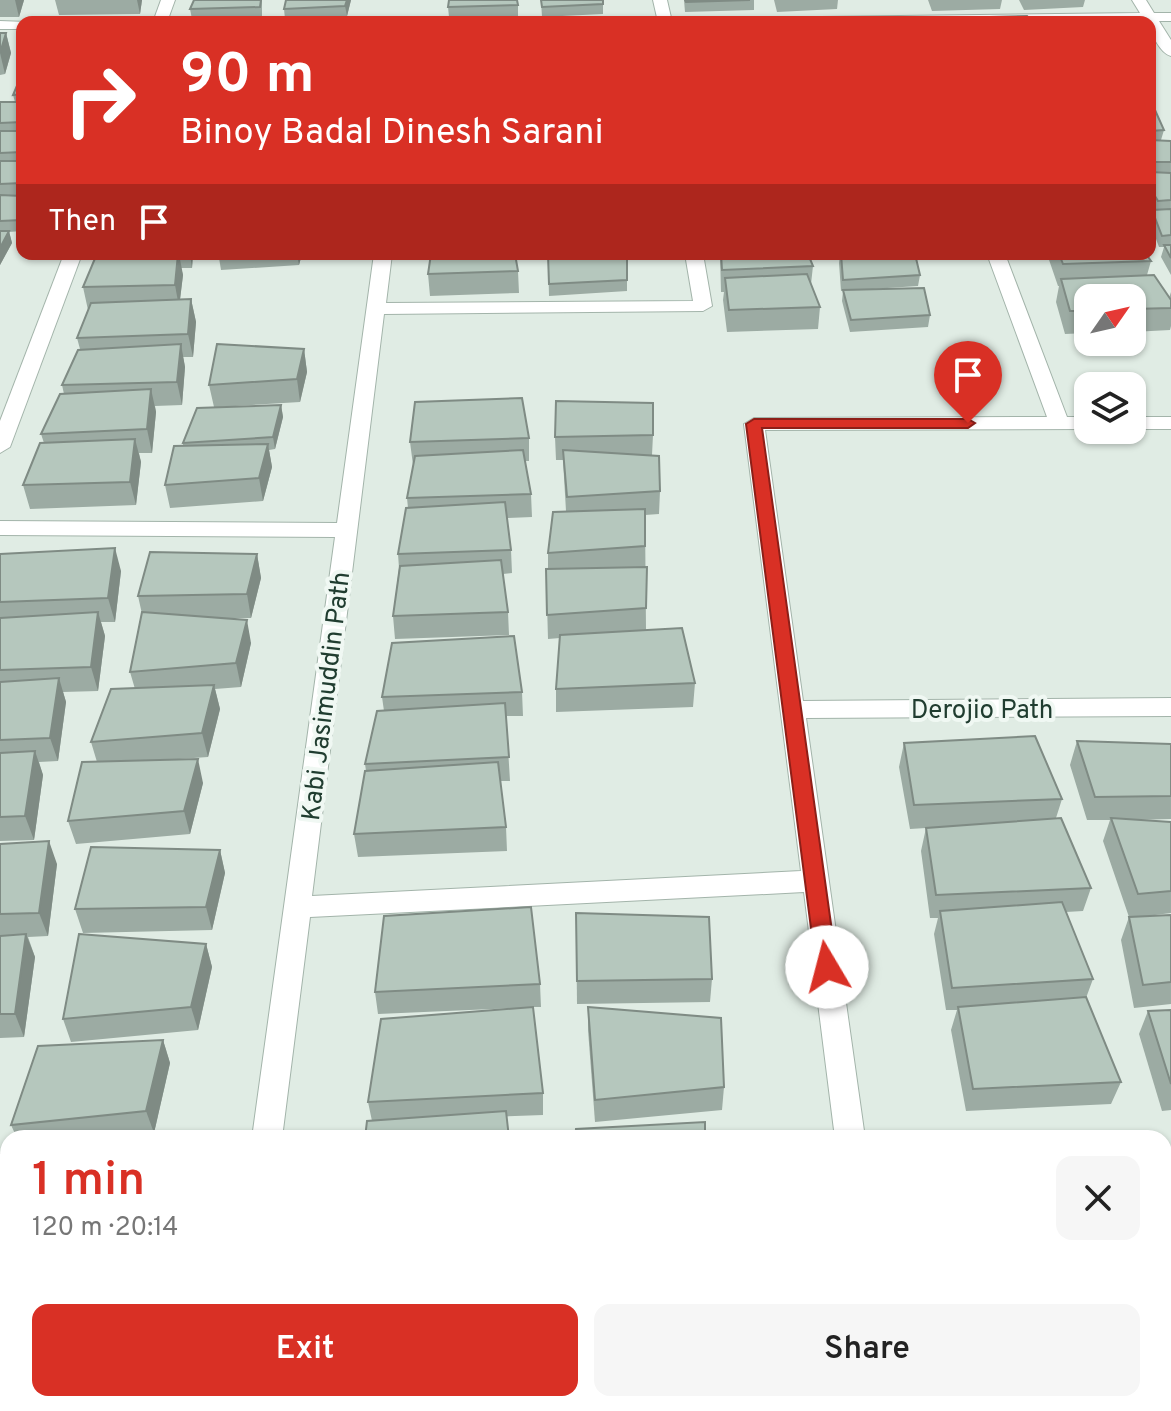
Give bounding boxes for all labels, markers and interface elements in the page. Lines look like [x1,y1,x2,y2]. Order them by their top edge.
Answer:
text: 90 m [180,42,315,112]
icon: right [48,48,152,152]
text: Binoy Badal Dinesh Sarani [180,111,604,157]
icon: arrive [132,200,176,244]
text: Then [48,204,116,241]
north arrow [1074,284,1146,356]
map controls [1074,284,1146,444]
pin [934,341,1002,423]
icon: arrive [946,353,990,397]
button: layers [1074,372,1146,444]
street label: Kabi Jasimuddin Path [296,570,359,823]
street label: Derojio Path [911,695,1053,728]
position arrow [785,925,869,1009]
text: 1 min [32,1152,145,1212]
button: close [1056,1156,1140,1240]
text: 120 m · 20:14 [32,1212,178,1245]
button: Exit [32,1304,578,1396]
button: Share [594,1304,1140,1396]

